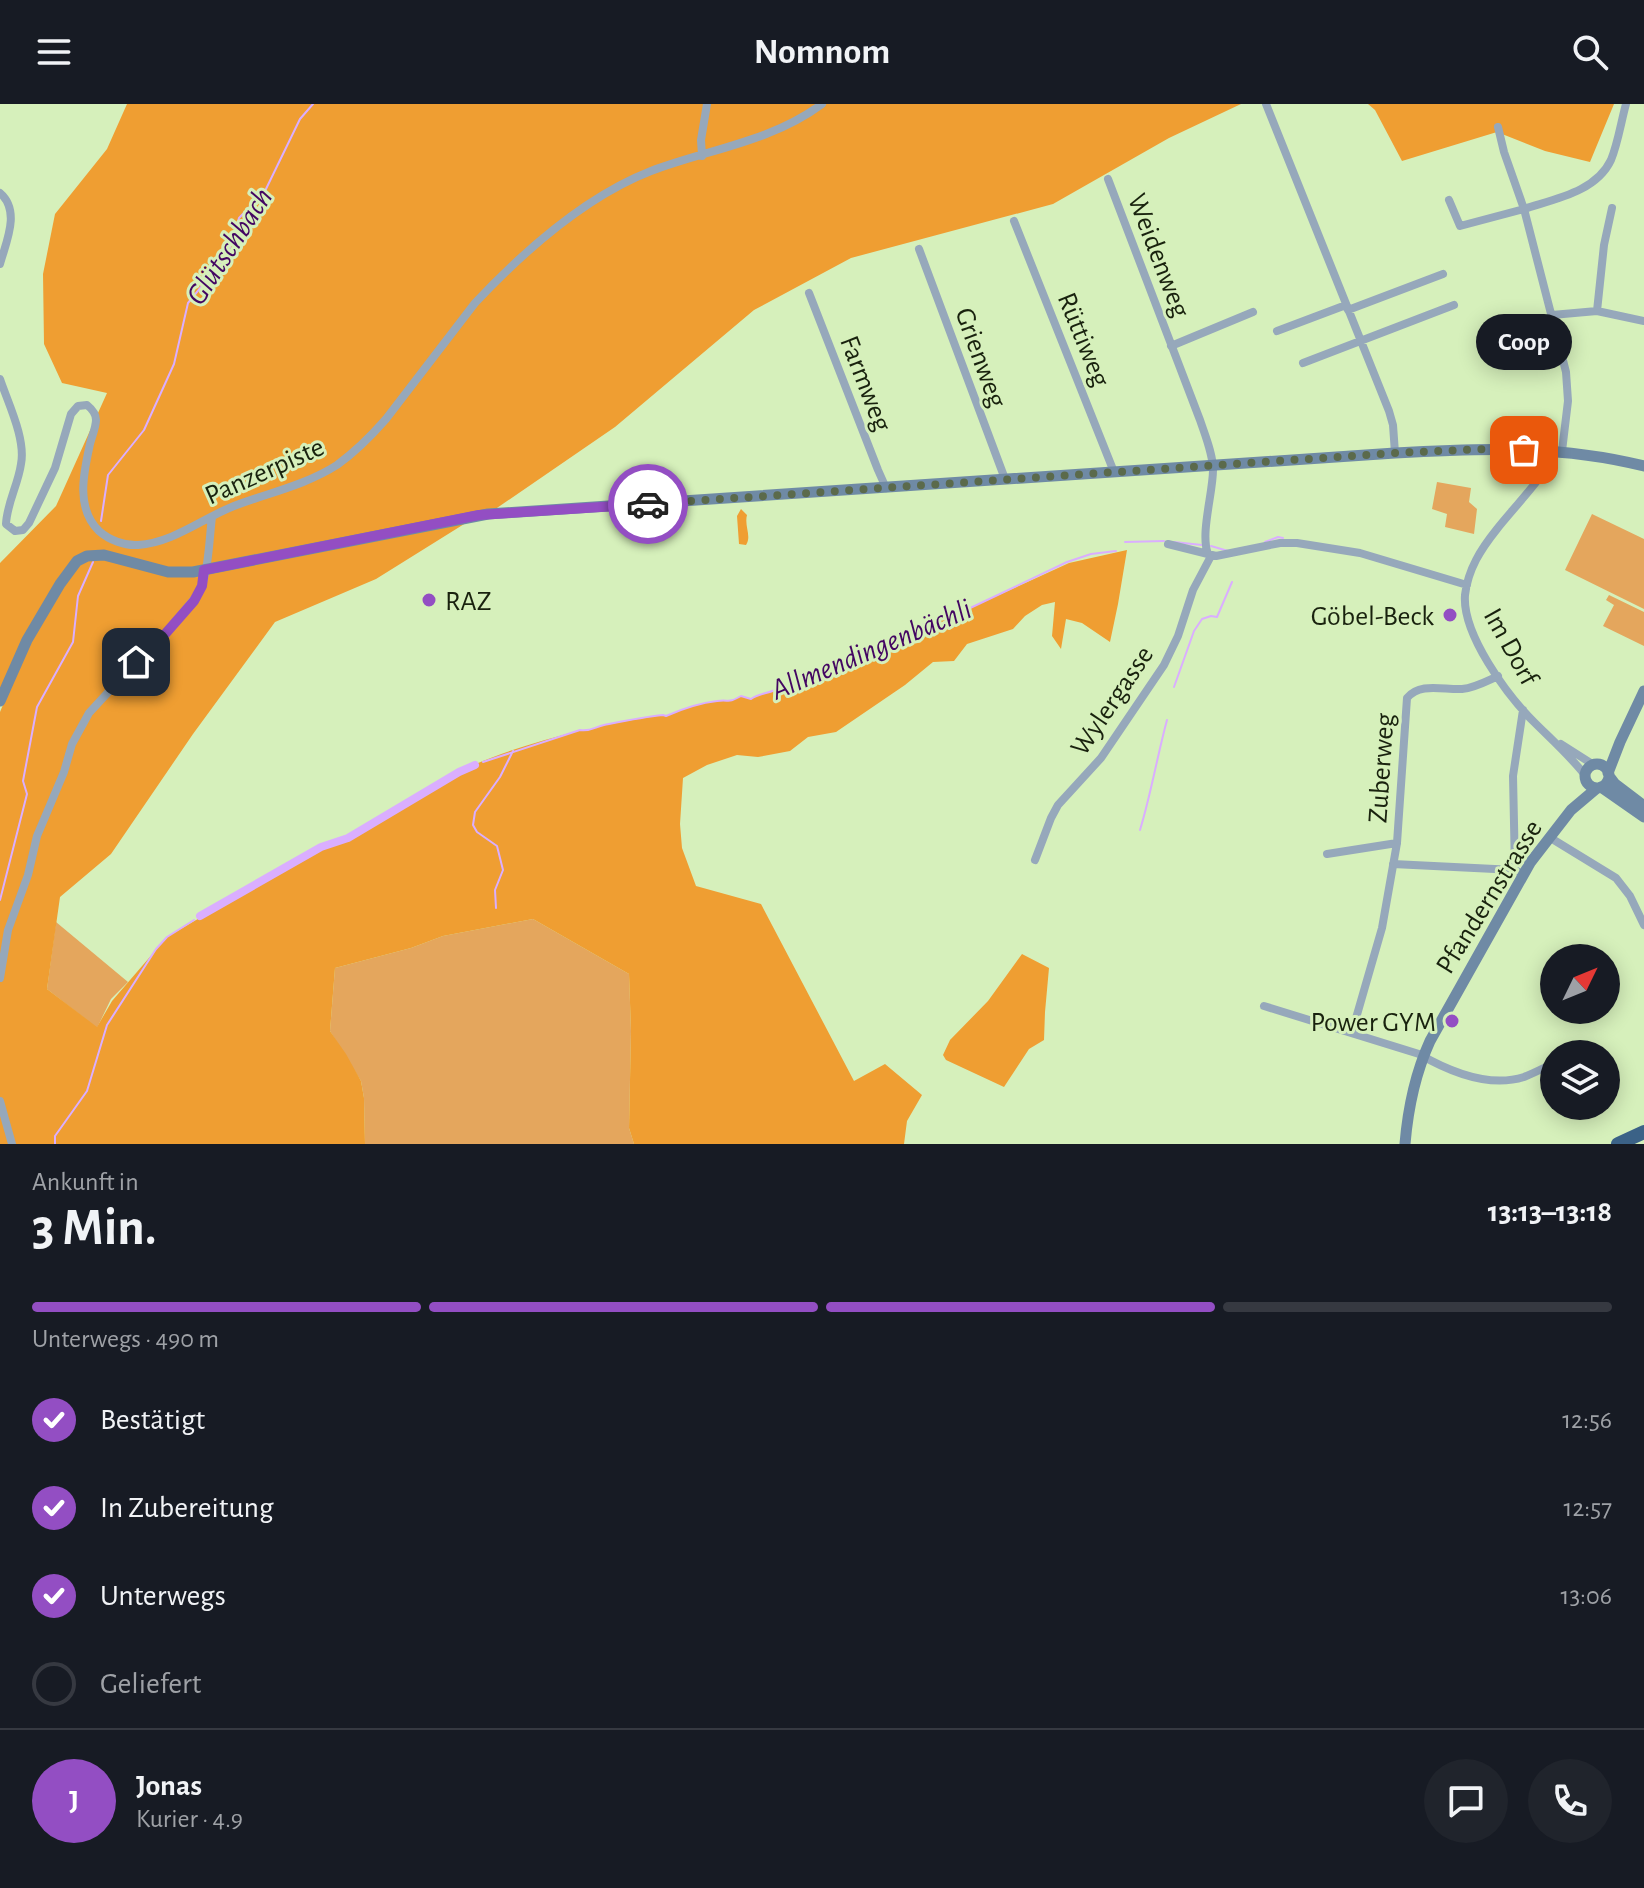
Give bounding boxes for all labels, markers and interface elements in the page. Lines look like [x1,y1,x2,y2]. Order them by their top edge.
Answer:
icon: menu [32,30,76,74]
icon: search [1568,30,1612,74]
text: Nomnom [754,34,890,70]
water label: Glütschbach [181,183,279,310]
street label: Weidenweg [1122,190,1195,322]
street label: Rüttiweg [1052,289,1115,391]
street label: Grienweg [949,304,1011,411]
callout: Coop [1476,314,1572,370]
text: Coop [1498,329,1550,355]
street label: Farmweg [834,332,896,436]
pin [1490,416,1558,484]
icon: bag [1502,428,1546,472]
street label: Panzerpiste [201,433,328,510]
courier [608,464,688,544]
icon: car [626,482,670,526]
place label: RAZ [445,588,492,616]
marker: RAZ [420,591,438,609]
water label: Allmendingenbächli [766,594,976,706]
place label: Göbel-Beck [1311,603,1434,631]
street label: Im Dorf [1478,604,1543,692]
marker: Göbel-Beck [1441,606,1459,624]
pin [102,628,170,696]
icon: home [114,640,158,684]
street label: Wylergasse [1066,641,1159,761]
street label: Zuberweg [1364,712,1400,824]
street label: Pfandernstrasse [1431,815,1548,979]
north arrow [1540,944,1620,1024]
map controls [1540,944,1620,1120]
place label: Power GYM [1311,1009,1436,1037]
marker: Power GYM [1443,1012,1461,1030]
button: layers [1540,1040,1620,1120]
text: Ankunft in [32,1169,139,1195]
text: 13:13–13:18 [1488,1197,1612,1227]
text: 3 Min. [32,1202,157,1254]
text: Unterwegs · 490 m [32,1326,219,1352]
icon: check [32,1398,76,1442]
text: Bestätigt [100,1405,205,1435]
text: 12:56 [1562,1407,1612,1433]
icon: check [32,1486,76,1530]
text: In Zubereitung [100,1493,274,1523]
text: 12:57 [1564,1495,1612,1521]
icon: check [32,1574,76,1618]
text: Unterwegs [100,1581,226,1611]
text: 13:06 [1560,1583,1612,1609]
text: Geliefert [100,1669,201,1699]
button: chat [1424,1759,1508,1843]
button: phone [1528,1759,1612,1843]
text: Jonas [136,1771,202,1801]
text: J [69,1786,79,1816]
text: Kurier · 4.9 [136,1806,243,1832]

